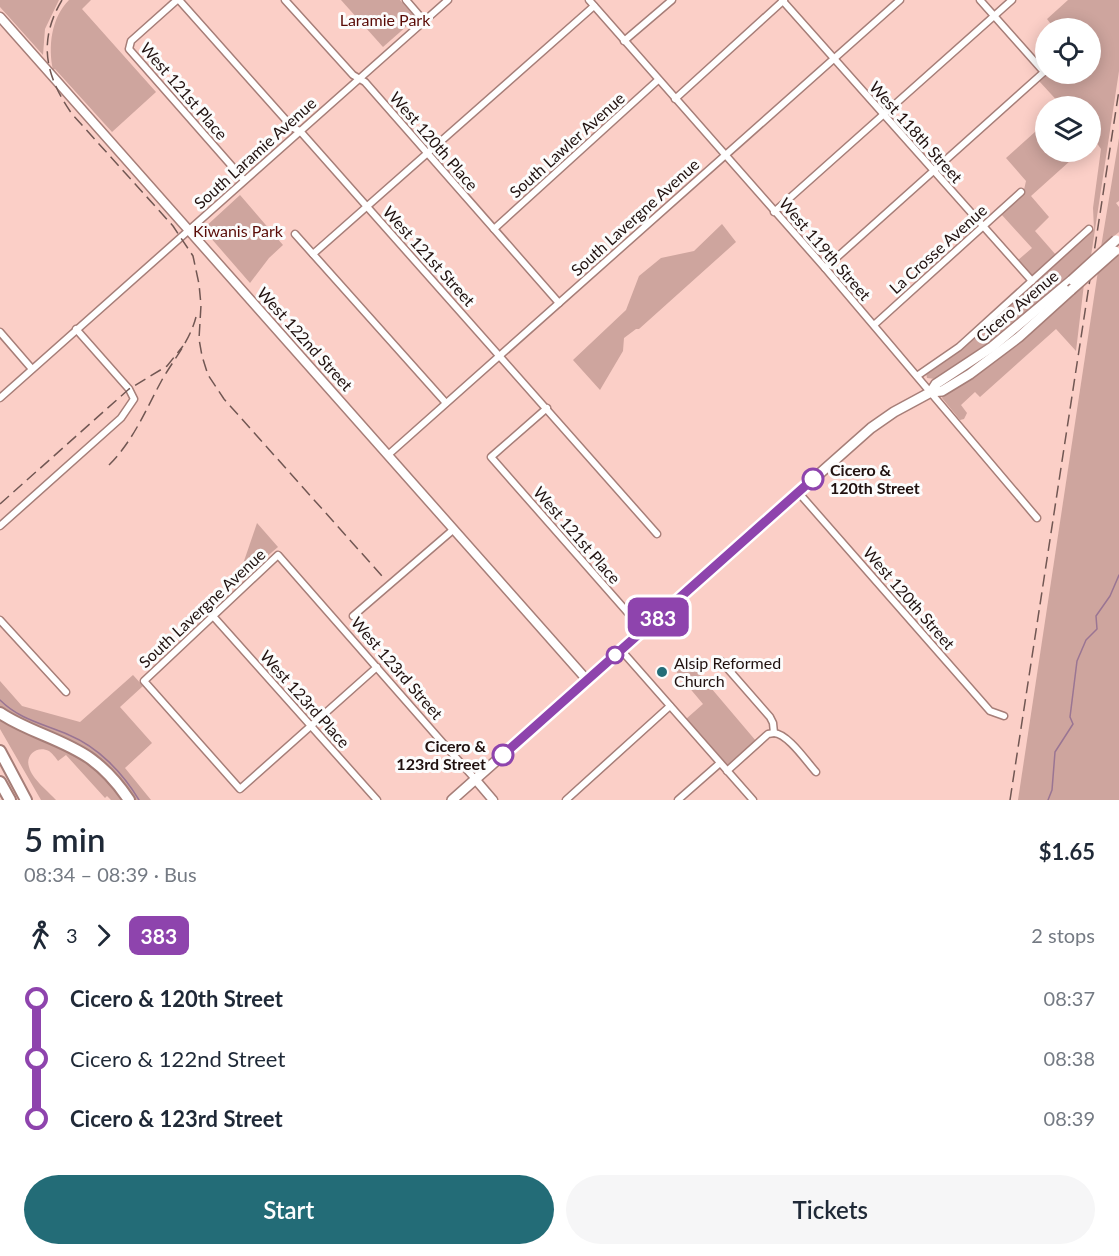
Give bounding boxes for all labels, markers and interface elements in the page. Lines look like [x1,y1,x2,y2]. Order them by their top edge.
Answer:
park label: Laramie Park [340,10,431,29]
map controls [1035,18,1101,162]
button: locate [1035,18,1101,84]
street label: West 121st Place [137,38,232,143]
street label: West 118th Street [866,77,967,186]
street label: West 120th Place [386,87,482,194]
street label: South Lawler Avenue [505,88,628,201]
street label: South Laramie Avenue [190,93,319,212]
button: layers [1035,96,1101,162]
street label: South Lavergne Avenue [567,154,703,279]
street label: West 119th Street [776,194,875,304]
street label: La Crosse Avenue [885,200,990,297]
street label: West 121st Street [380,202,479,310]
park label: Kiwanis Park [193,221,284,240]
street label: Cicero Avenue [972,266,1062,346]
street label: West 122nd Street [254,283,357,395]
place label: Cicero & 120th Street [830,460,920,497]
marker: Cicero & 120th Street [802,468,824,490]
street label: West 121st Place [530,482,625,587]
street label: West 120th Street [860,543,959,653]
street label: South Lavergne Avenue [135,544,269,671]
line badge: 383 [624,598,692,636]
text: 383 [640,605,676,630]
street label: West 123rd Street [348,613,447,723]
street label: West 123rd Place [257,646,354,751]
unlabelled marker [606,646,624,664]
place label: Alsip Reformed Church [674,653,781,690]
marker: Alsip Reformed Church [655,665,669,679]
place label: Cicero & 123rd Street [396,736,486,773]
marker: Cicero & 123rd Street [492,744,514,766]
text: 5 min [24,819,105,859]
text: $1.65 [1039,838,1095,865]
text: 08:34 – 08:39 · Bus [24,862,197,886]
icon: walk [24,919,57,952]
icon: forward [87,919,120,952]
text: 3 [66,923,78,947]
text: 383 [141,923,177,948]
text: 2 stops [1031,923,1095,947]
text: Cicero & 120th Street [70,985,283,1012]
text: 08:37 [1044,986,1095,1010]
text: Cicero & 122nd Street [70,1045,285,1072]
text: 08:38 [1044,1046,1095,1070]
text: Cicero & 123rd Street [70,1105,283,1132]
text: 08:39 [1044,1106,1095,1130]
button: Start [24,1175,554,1244]
button: Tickets [566,1175,1095,1244]

